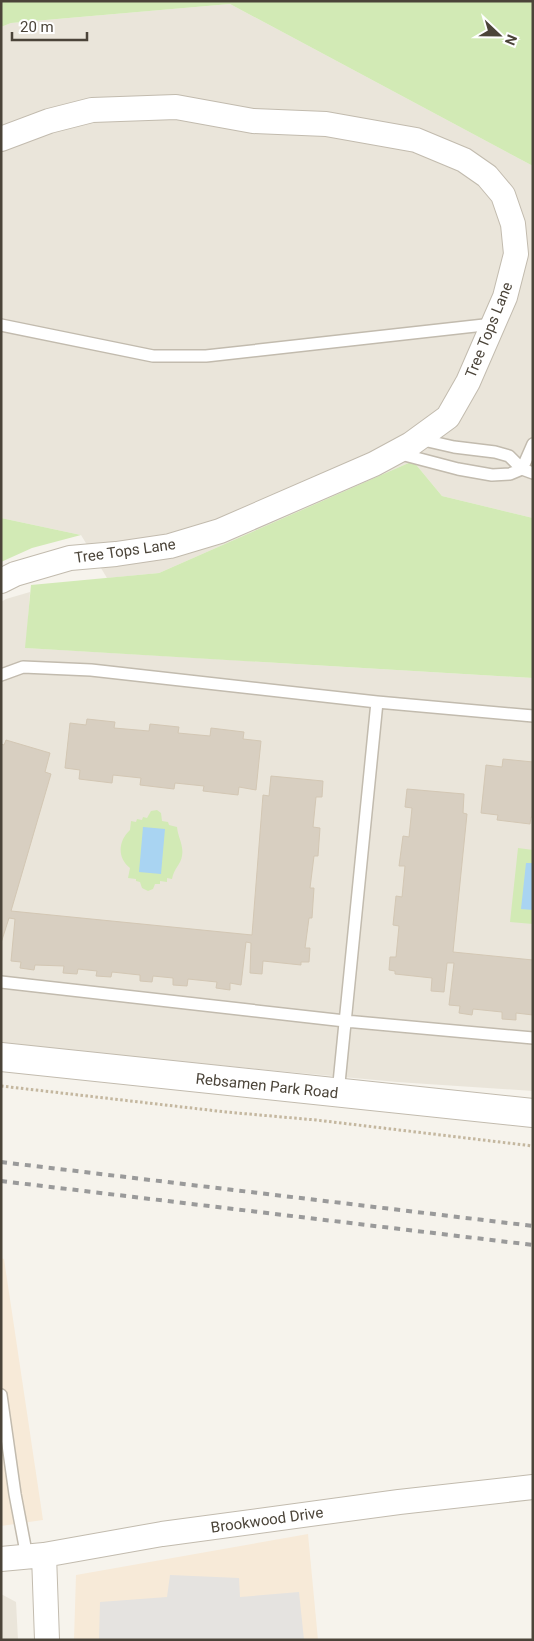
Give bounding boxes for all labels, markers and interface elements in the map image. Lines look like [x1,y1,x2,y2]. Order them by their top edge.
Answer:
scale bar [12,10,88,42]
north arrow [474,10,524,60]
text: 20 m [20,18,54,36]
text: N [502,32,520,47]
street label: Tree Tops Lane [462,279,516,381]
street label: Tree Tops Lane [73,535,177,567]
street label: Rebsamen Park Road [195,1070,339,1102]
street label: Brookwood Drive [210,1503,324,1537]

